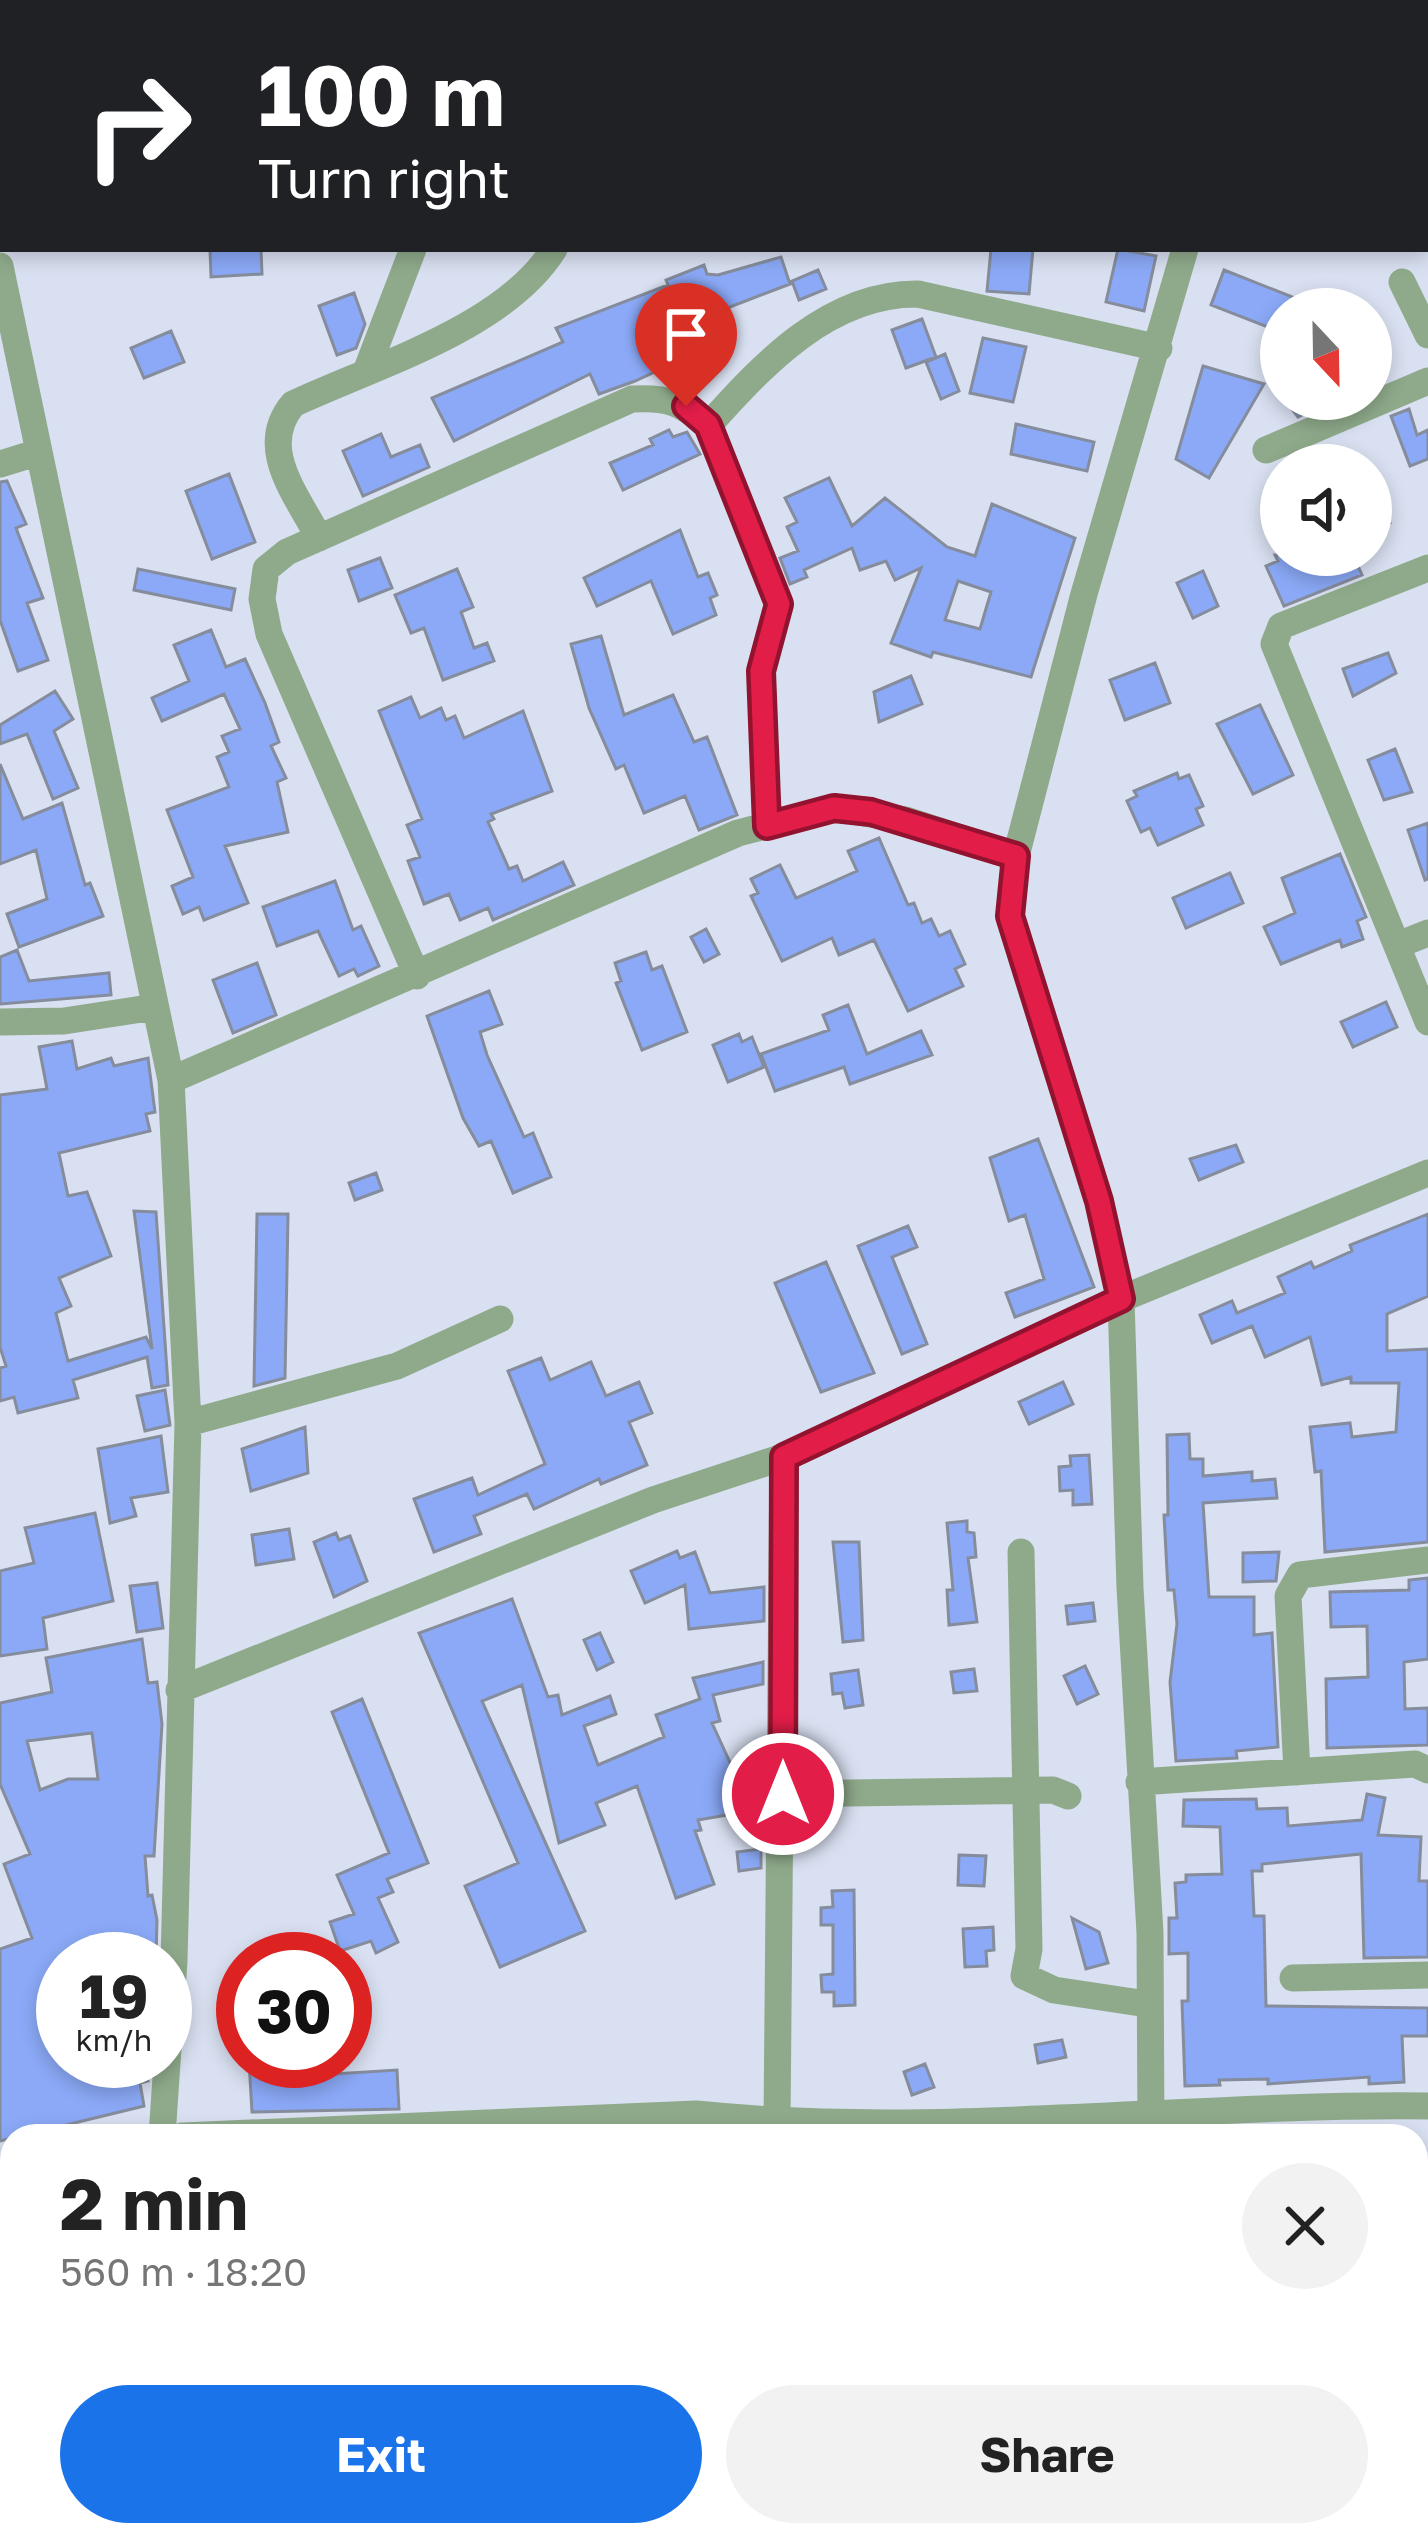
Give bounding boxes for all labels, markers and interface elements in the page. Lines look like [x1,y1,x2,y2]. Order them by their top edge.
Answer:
text: 100 m [258,44,505,144]
icon: right [60,48,216,204]
text: Turn right [258,145,510,210]
pin [635,283,737,406]
north arrow [1260,288,1392,420]
map controls [1260,288,1392,576]
icon: arrive [653,301,719,367]
button: sound [1260,444,1392,576]
position arrow [720,1731,846,1857]
speed limit sign: 30 [216,1932,372,2088]
text: 19 [79,1959,148,2031]
text: km/h [76,2022,152,2058]
text: 2 min [60,2159,248,2246]
button: close [1242,2163,1368,2289]
text: 560 m · 18:20 [60,2248,307,2295]
button: Exit [60,2385,702,2523]
button: Share [726,2385,1368,2523]

